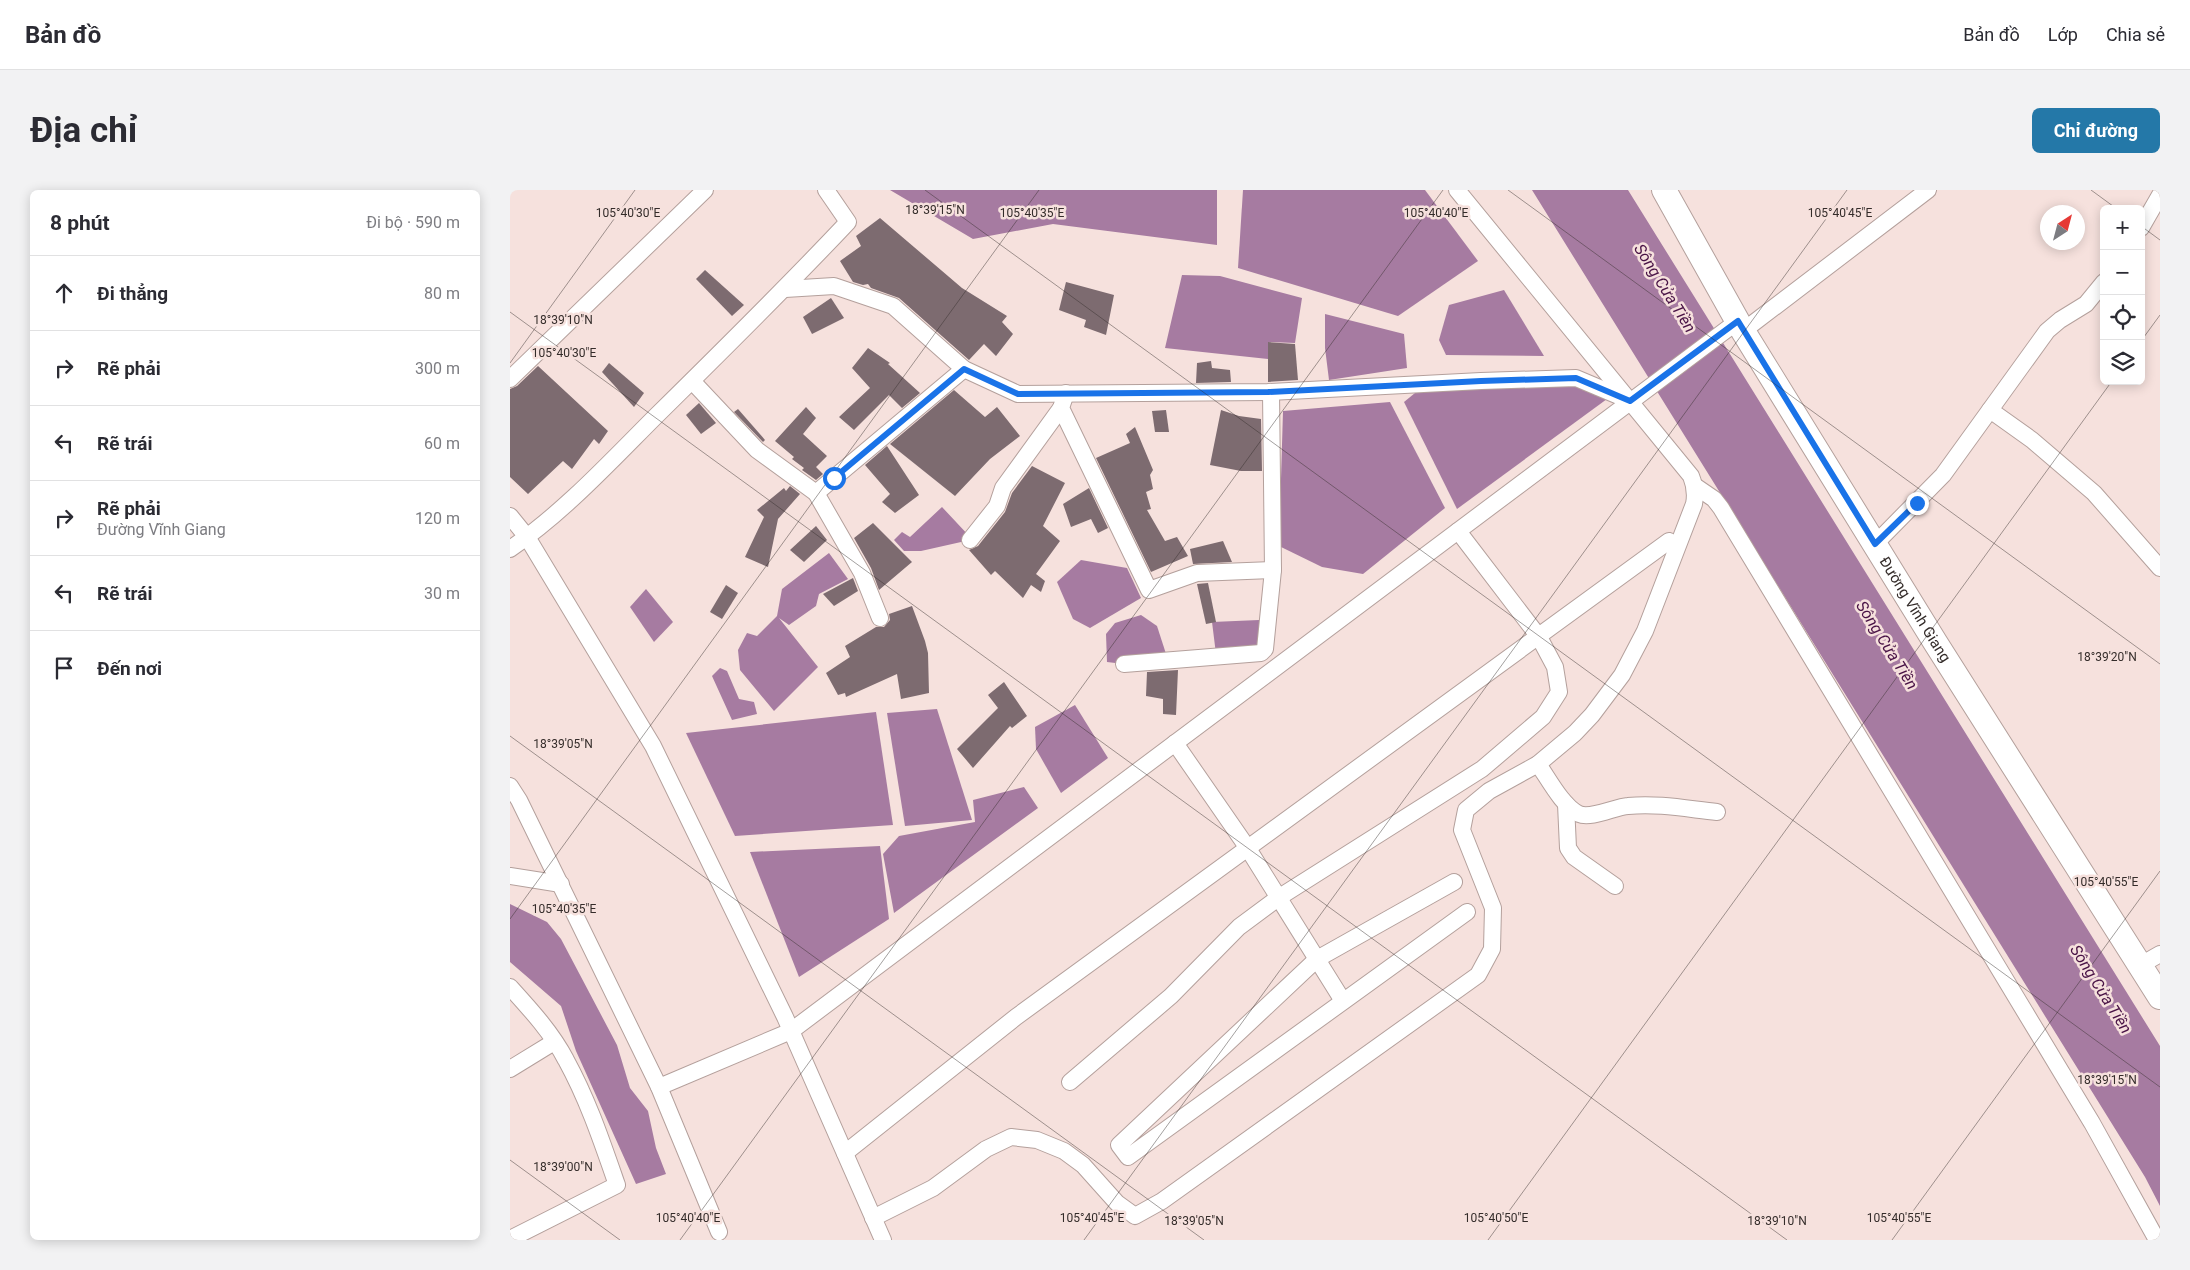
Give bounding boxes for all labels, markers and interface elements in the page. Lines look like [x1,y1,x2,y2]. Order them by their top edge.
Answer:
text: Bản đồ [25,21,101,49]
text: Bản đồ [1963,24,2020,45]
text: Lớp [2048,24,2078,45]
text: Chia sẻ [2106,24,2165,45]
button: Chỉ đường [2032,108,2160,153]
text: Địa chỉ [30,110,137,151]
text: 18°39'15"N [905,203,965,217]
north arrow [2040,205,2085,250]
map controls [2100,205,2145,385]
button: + [2100,205,2145,250]
text: 105°40'30"E [596,206,660,220]
text: 105°40'35"E [1000,206,1064,220]
text: 105°40'40"E [1404,206,1468,220]
text: 105°40'45"E [1808,206,1872,220]
text: 8 phút [50,211,110,235]
text: Đi bộ · 590 m [366,213,460,232]
water label: Sông Cửa Tiền [1630,240,1700,336]
button: − [2100,250,2145,295]
icon: ahead [50,279,78,307]
text: Đi thẳng [97,282,168,305]
text: 80 m [424,284,460,303]
button: locate [2100,295,2145,340]
text: 18°39'10"N [533,313,593,327]
button: layers [2100,340,2145,385]
text: 105°40'30"E [532,346,596,360]
icon: right [50,354,78,382]
text: Rẽ phải [97,357,161,380]
text: 300 m [415,359,460,378]
icon: left [50,429,78,457]
text: Rẽ trái [97,432,152,455]
text: 60 m [424,434,460,453]
route start [823,467,846,490]
route end [1906,492,1929,515]
text: Rẽ phải [97,497,161,520]
icon: right [50,504,78,532]
text: 120 m [415,509,460,528]
text: Đường Vĩnh Giang [97,520,226,539]
street label: Đường Vĩnh Giang [1876,553,1955,666]
icon: left [50,579,78,607]
text: Rẽ trái [97,582,152,605]
text: 30 m [424,584,460,603]
water label: Sông Cửa Tiền [1852,597,1922,693]
text: 18°39'20"N [2077,650,2137,664]
icon: arrive [50,654,78,682]
text: Đến nơi [97,657,162,680]
text: 18°39'05"N [533,737,593,751]
text: 105°40'55"E [2074,875,2138,889]
text: 105°40'35"E [532,902,596,916]
water label: Sông Cửa Tiền [2066,941,2136,1037]
text: 18°39'15"N [2077,1073,2137,1087]
text: 18°39'00"N [533,1160,593,1174]
text: 105°40'40"E [656,1211,720,1225]
text: 105°40'45"E [1060,1211,1124,1225]
text: 105°40'50"E [1464,1211,1528,1225]
text: 105°40'55"E [1867,1211,1931,1225]
text: 18°39'05"N [1164,1214,1224,1228]
text: 18°39'10"N [1747,1214,1807,1228]

